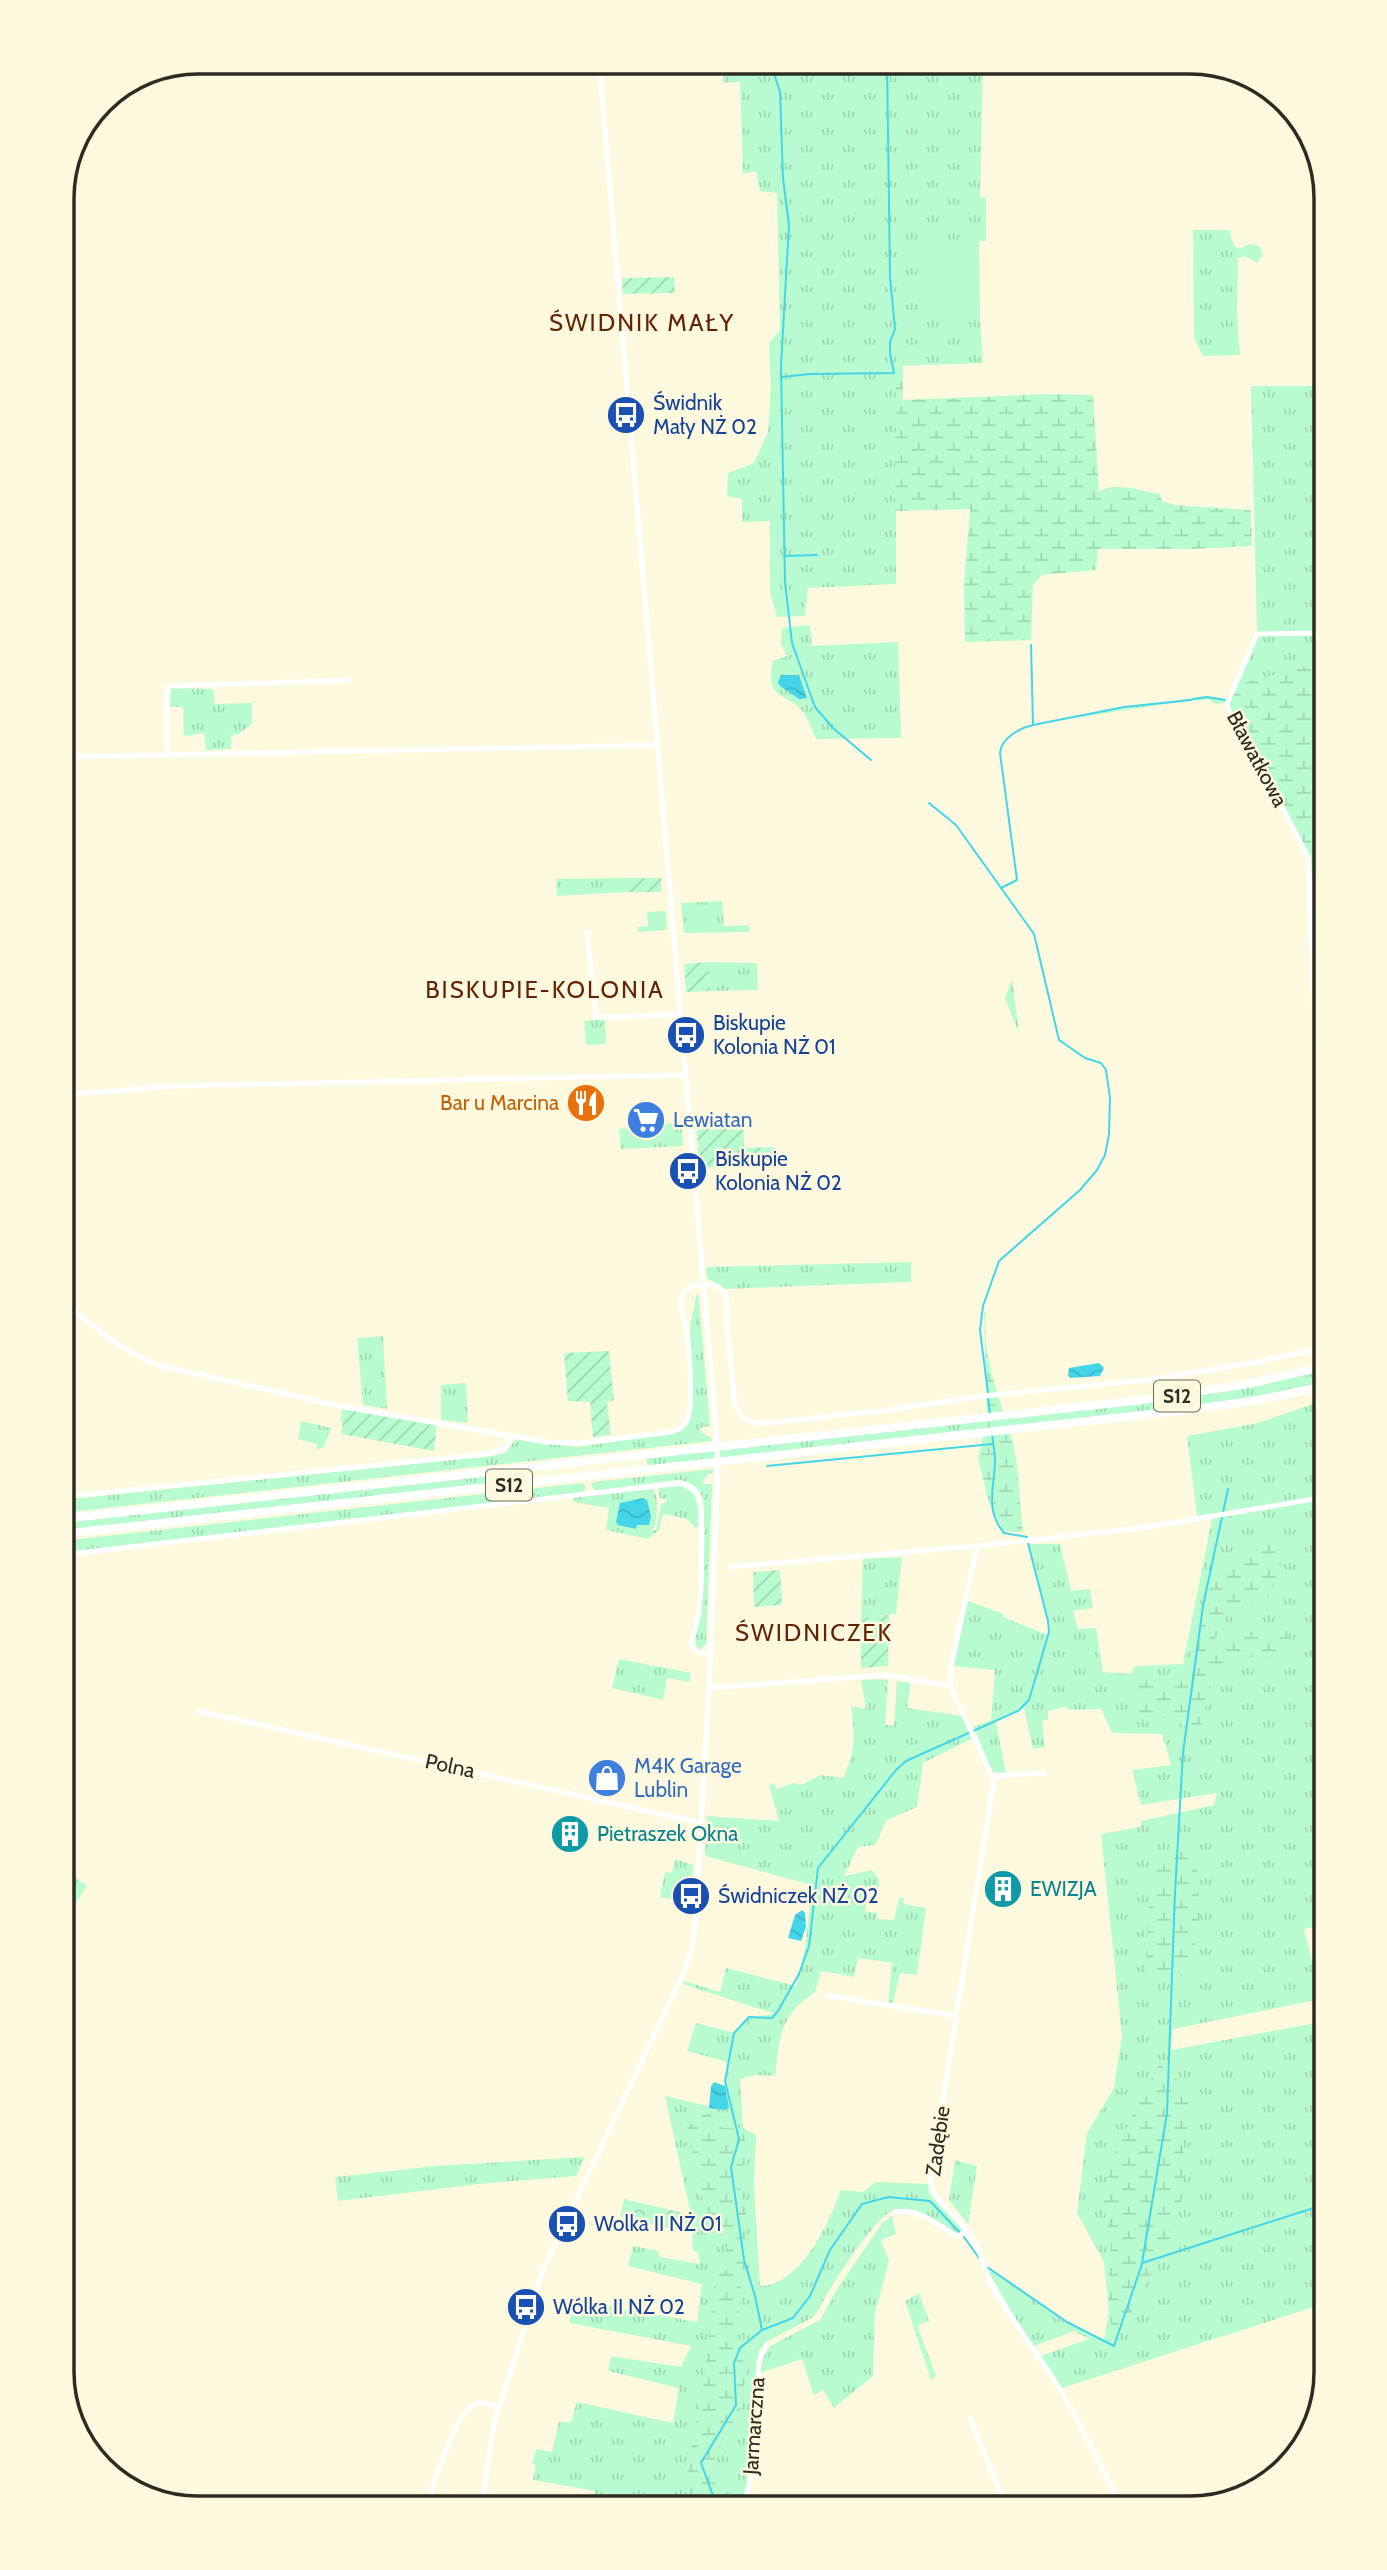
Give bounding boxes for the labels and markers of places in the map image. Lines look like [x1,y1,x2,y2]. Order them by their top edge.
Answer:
place label: Świdnik Mały NŻ 02 [653,390,757,439]
bus stop icon: Świdnik Mały NŻ 02 [605,394,647,436]
place label: Biskupie Kolonia NŻ 01 [713,1010,836,1059]
bus stop icon: Biskupie Kolonia NŻ 01 [665,1014,707,1056]
restaurant icon: Bar u Marcina [565,1082,607,1124]
place label: Bar u Marcina [440,1090,559,1115]
supermarket icon: Lewiatan [625,1099,667,1141]
place label: Lewiatan [673,1107,753,1132]
place label: Biskupie Kolonia NŻ 02 [715,1146,842,1195]
bus stop icon: Biskupie Kolonia NŻ 02 [667,1150,709,1192]
place label: M4K Garage Lublin [634,1753,742,1802]
shop icon: M4K Garage Lublin [586,1757,628,1799]
building icon: Pietraszek Okna [549,1813,591,1855]
place label: Pietraszek Okna [597,1821,738,1846]
building icon: EWIZJA [982,1868,1024,1910]
bus stop icon: Świdniczek NŻ 02 [670,1875,712,1917]
place label: EWIZJA [1030,1876,1097,1901]
place label: Świdniczek NŻ 02 [718,1883,879,1908]
bus stop icon: Wolka II NŻ 01 [546,2203,588,2245]
place label: Wolka II NŻ 01 [594,2211,722,2236]
bus stop icon: Wólka II NŻ 02 [505,2286,547,2328]
place label: Wólka II NŻ 02 [553,2294,685,2319]

